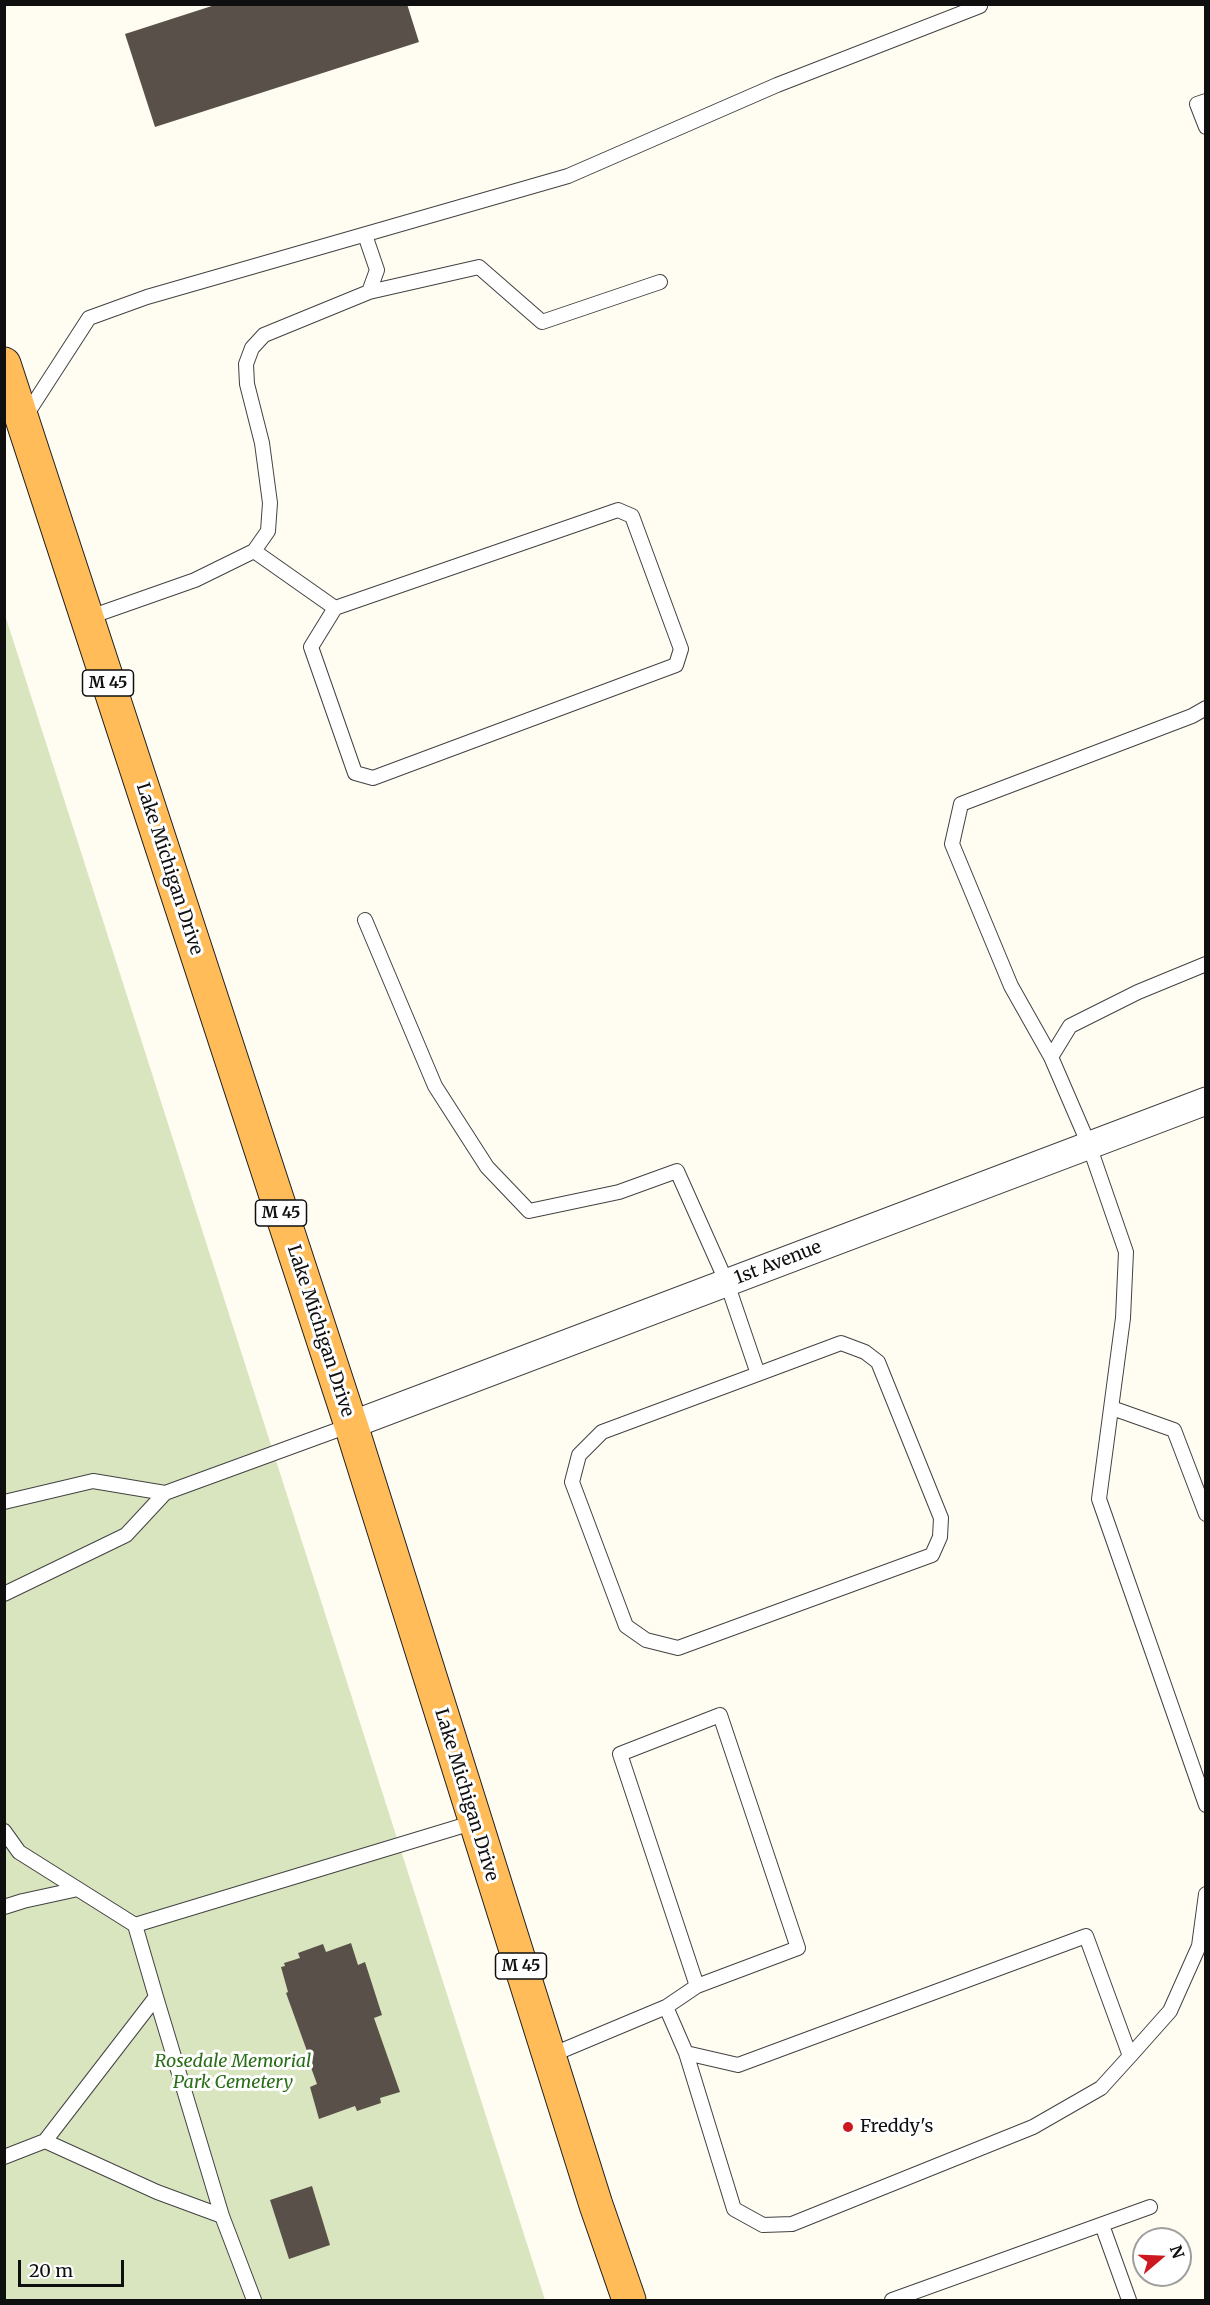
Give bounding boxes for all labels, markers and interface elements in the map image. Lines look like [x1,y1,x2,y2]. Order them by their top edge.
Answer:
road number: M 45 [82,670,134,696]
street label: Lake Michigan Drive [131,780,207,958]
road number: M 45 [256,1200,306,1226]
street label: 1st Avenue [731,1237,825,1289]
street label: Lake Michigan Drive [282,1242,358,1420]
street label: Lake Michigan Drive [429,1706,503,1884]
road number: M 45 [496,1953,546,1979]
park label: Rosedale Memorial Park Cemetery [155,2051,311,2094]
place label: Freddy's [860,2116,933,2138]
marker: Freddy's [841,2120,855,2134]
north arrow [1132,2227,1192,2287]
text: N [1166,2243,1189,2261]
scale bar [21,2248,128,2286]
text: 20 m [29,2259,73,2282]

